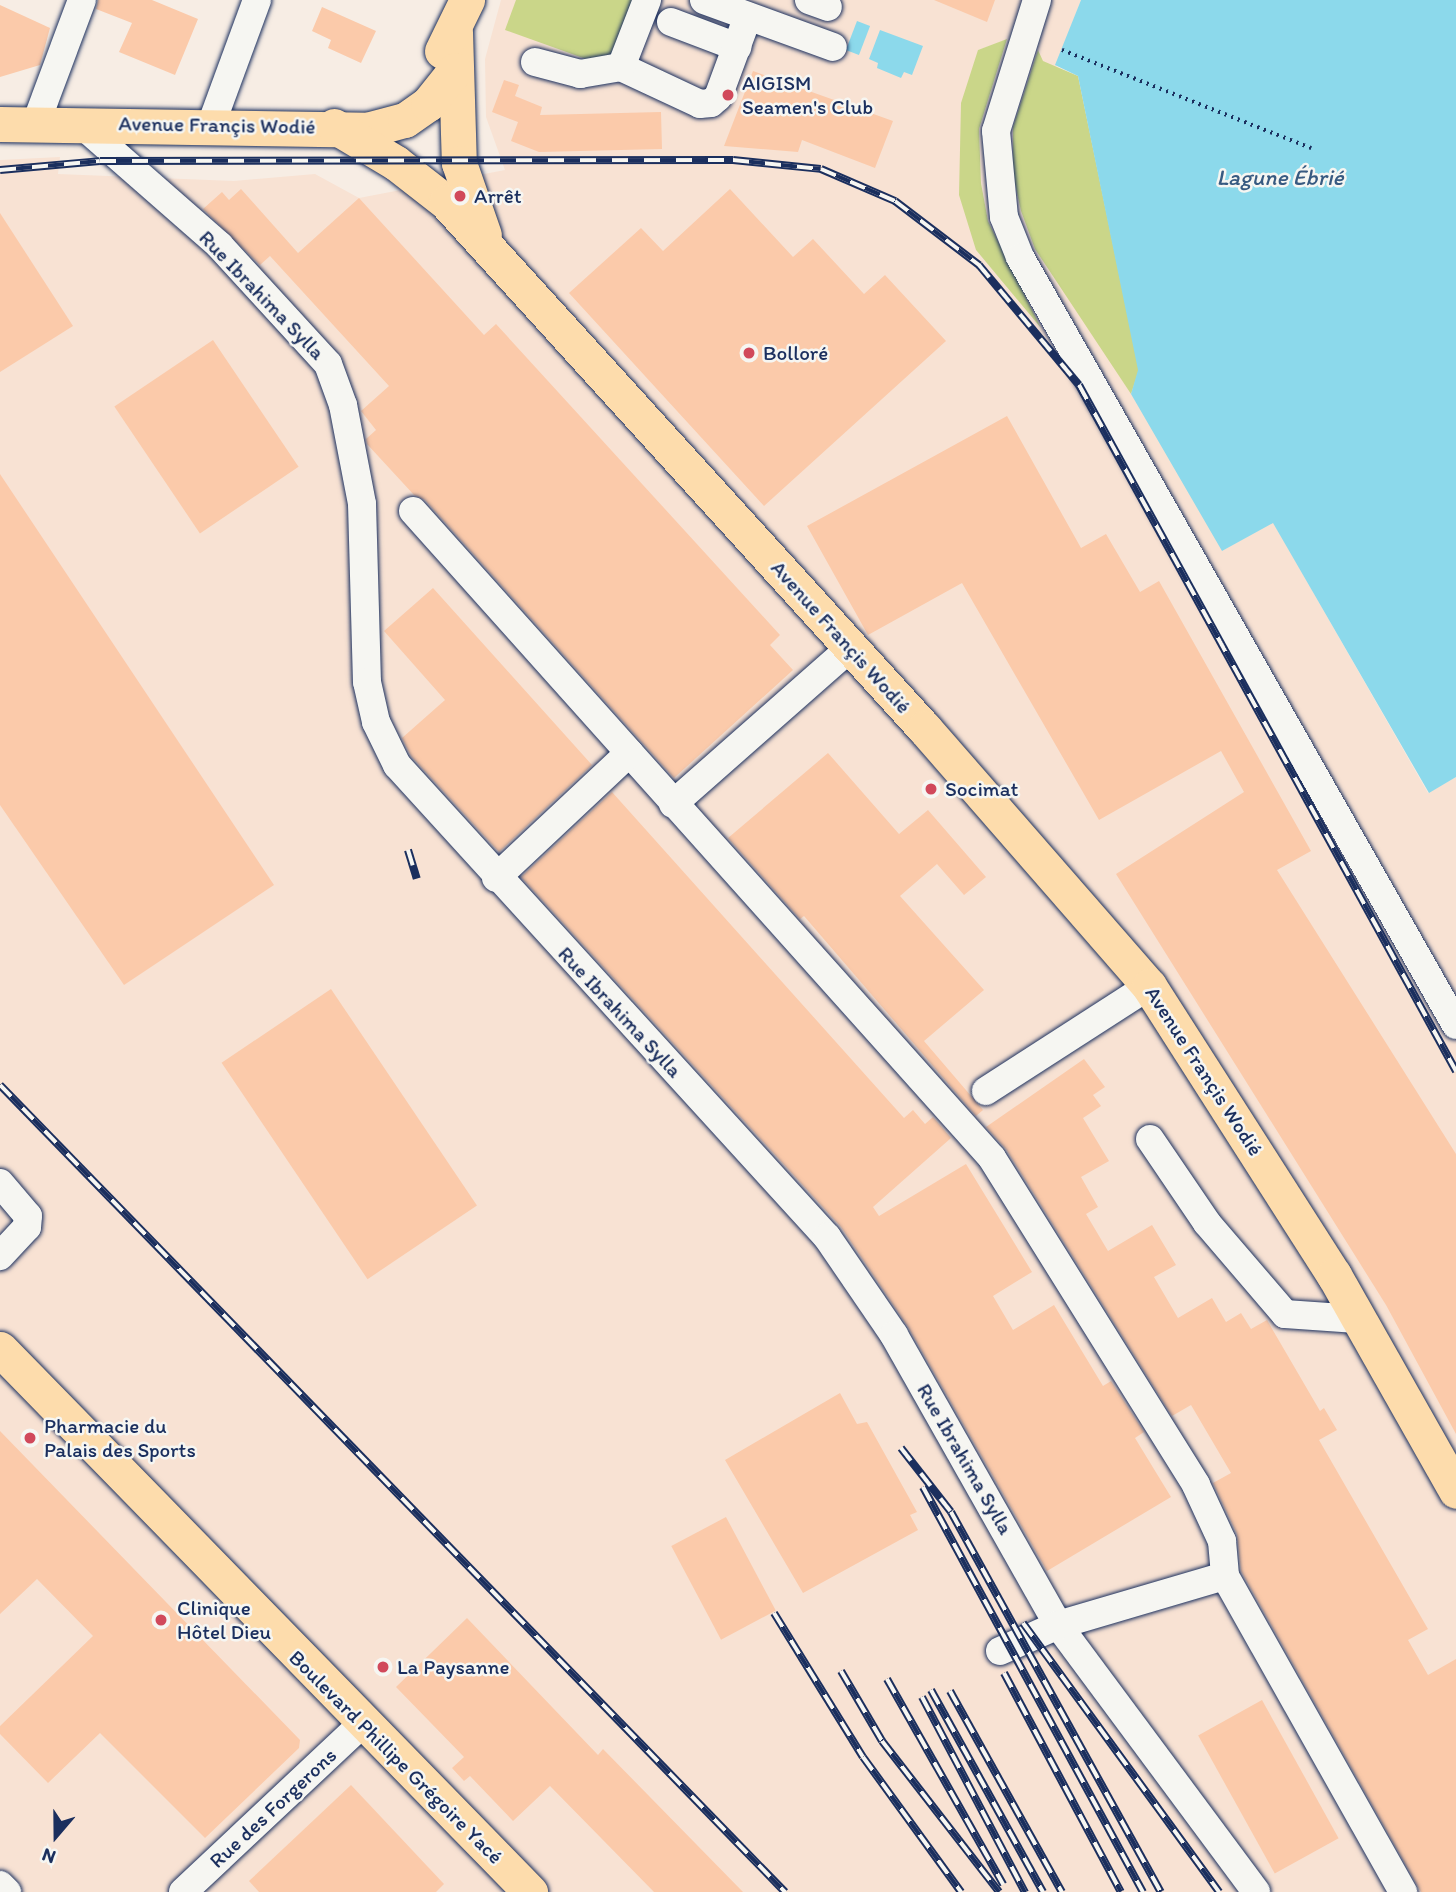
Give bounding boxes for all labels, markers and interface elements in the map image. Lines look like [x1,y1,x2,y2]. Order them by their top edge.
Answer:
place label: AIGISM Seamen's Club [742,70,873,120]
marker: AIGISM Seamen's Club [720,87,736,103]
street label: Avenue Françis Wodié [119,111,315,139]
water label: Lagune Ébrié [1217,163,1343,191]
place label: Arrêt [474,183,522,209]
marker: Arrêt [452,188,468,204]
street label: Rue Ibrahima Sylla [194,225,330,365]
place label: Bolloré [763,340,828,366]
marker: Bolloré [741,345,757,361]
street label: Avenue Françis Wodié [766,556,916,718]
place label: Socimat [945,776,1018,802]
marker: Socimat [923,781,939,797]
street label: Rue Ibrahima Sylla [553,941,687,1083]
street label: Avenue Françis Wodié [1140,982,1268,1160]
street label: Rue Ibrahima Sylla [911,1379,1019,1539]
place label: Pharmacie du Palais des Sports [44,1413,196,1463]
marker: Pharmacie du Palais des Sports [22,1430,38,1446]
place label: Clinique Hôtel Dieu [177,1595,272,1645]
marker: Clinique Hôtel Dieu [151,1610,171,1630]
street label: Boulevard Phillipe Grégoire Yacé [283,1644,509,1870]
place label: La Paysanne [397,1654,509,1680]
marker: La Paysanne [375,1659,391,1675]
street label: Rue des Forgerons [204,1743,342,1873]
north arrow [21,1801,91,1871]
text: N [39,1843,59,1869]

